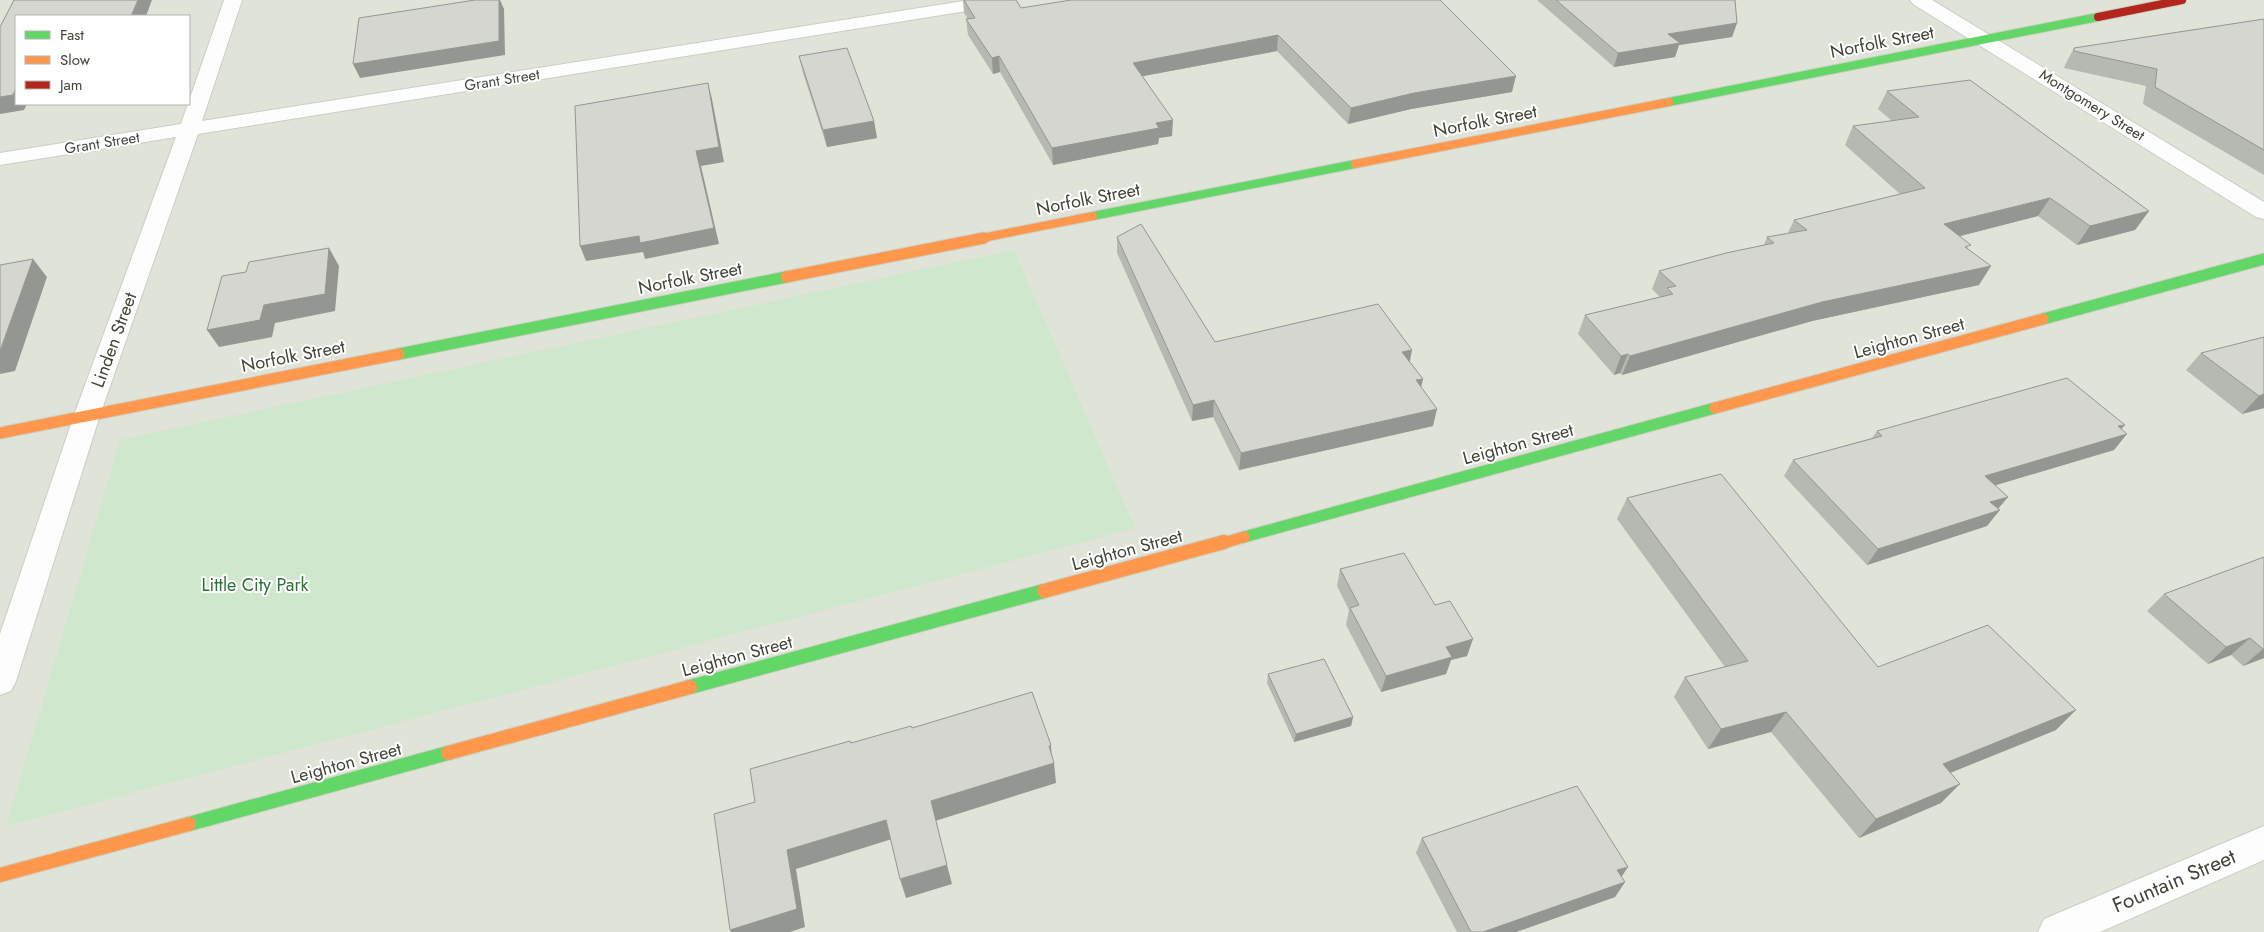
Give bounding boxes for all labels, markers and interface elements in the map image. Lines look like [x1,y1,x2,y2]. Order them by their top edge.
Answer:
legend [15,15,190,105]
street label: Norfolk Street [1828,19,1937,65]
text: Fast [60,24,84,46]
text: Slow [60,49,91,71]
street label: Grant Street [463,63,542,97]
street label: Montgomery Street [2035,64,2149,146]
text: Jam [58,74,83,96]
street label: Norfolk Street [1431,98,1540,144]
street label: Grant Street [63,126,142,160]
street label: Norfolk Street [1034,176,1143,222]
street label: Norfolk Street [636,255,745,301]
street label: Linden Street [85,288,143,391]
street label: Leighton Street [1851,311,1968,365]
street label: Norfolk Street [239,333,348,379]
street label: Leighton Street [1460,417,1577,471]
street label: Leighton Street [1069,523,1186,577]
park label: Little City Park [202,572,309,598]
street label: Leighton Street [679,629,796,683]
street label: Leighton Street [288,736,405,790]
street label: Fountain Street [2108,842,2240,920]

